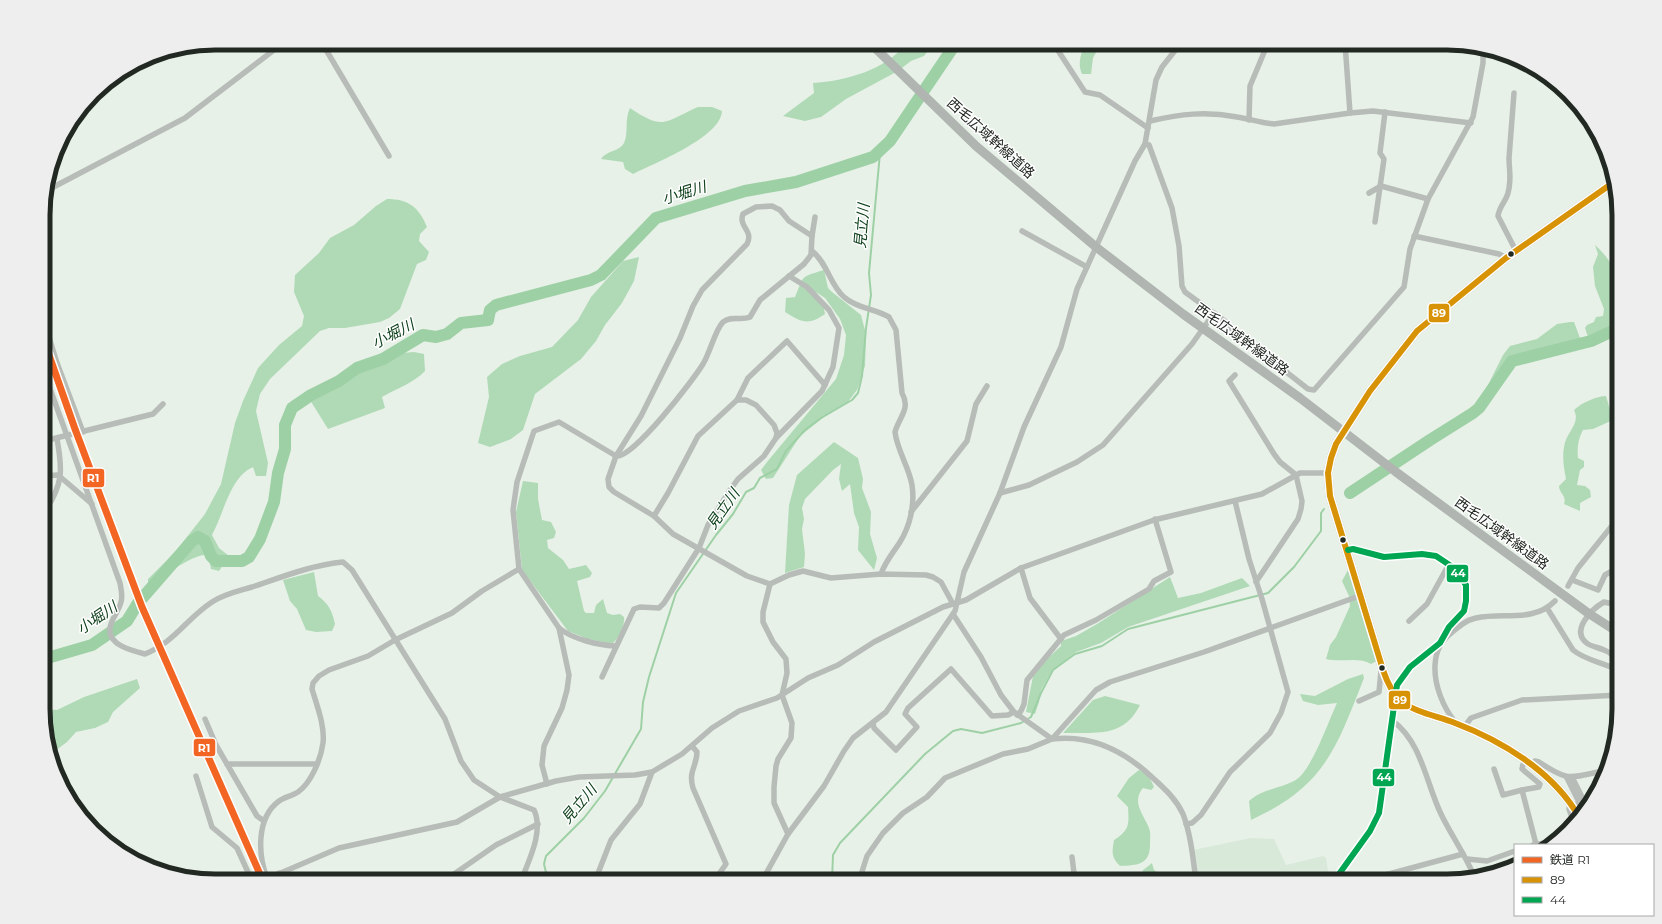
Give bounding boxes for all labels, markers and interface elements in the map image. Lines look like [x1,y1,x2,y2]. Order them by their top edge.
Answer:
street label: 西毛広域幹線道路 [943,94,1039,182]
water label: 小堀川 [660,176,710,208]
water label: 見立川 [850,201,873,249]
unlabelled marker [1506,249,1516,259]
street label: 西毛広域幹線道路 [1191,299,1293,379]
line badge: 89 [1428,303,1450,323]
text: 89 [1432,306,1446,320]
water label: 小堀川 [368,314,419,352]
line badge: R1 [82,468,105,488]
text: R1 [87,471,99,485]
water label: 見立川 [702,483,744,533]
street label: 西毛広域幹線道路 [1451,493,1553,573]
unlabelled marker [1338,535,1348,545]
line badge: 44 [1446,564,1469,583]
text: 44 [1450,566,1466,580]
water label: 小堀川 [73,596,122,638]
unlabelled marker [1377,663,1387,673]
line badge: 89 [1388,690,1411,710]
text: 89 [1393,693,1407,707]
line badge: R1 [193,738,216,757]
text: R1 [198,741,210,755]
line badge: 44 [1372,768,1395,787]
text: 44 [1376,770,1392,784]
water label: 見立川 [557,779,602,827]
legend [1514,844,1654,916]
text: 鉄道 R1 [1550,852,1590,867]
text: 89 [1550,872,1565,887]
text: 44 [1550,892,1566,907]

